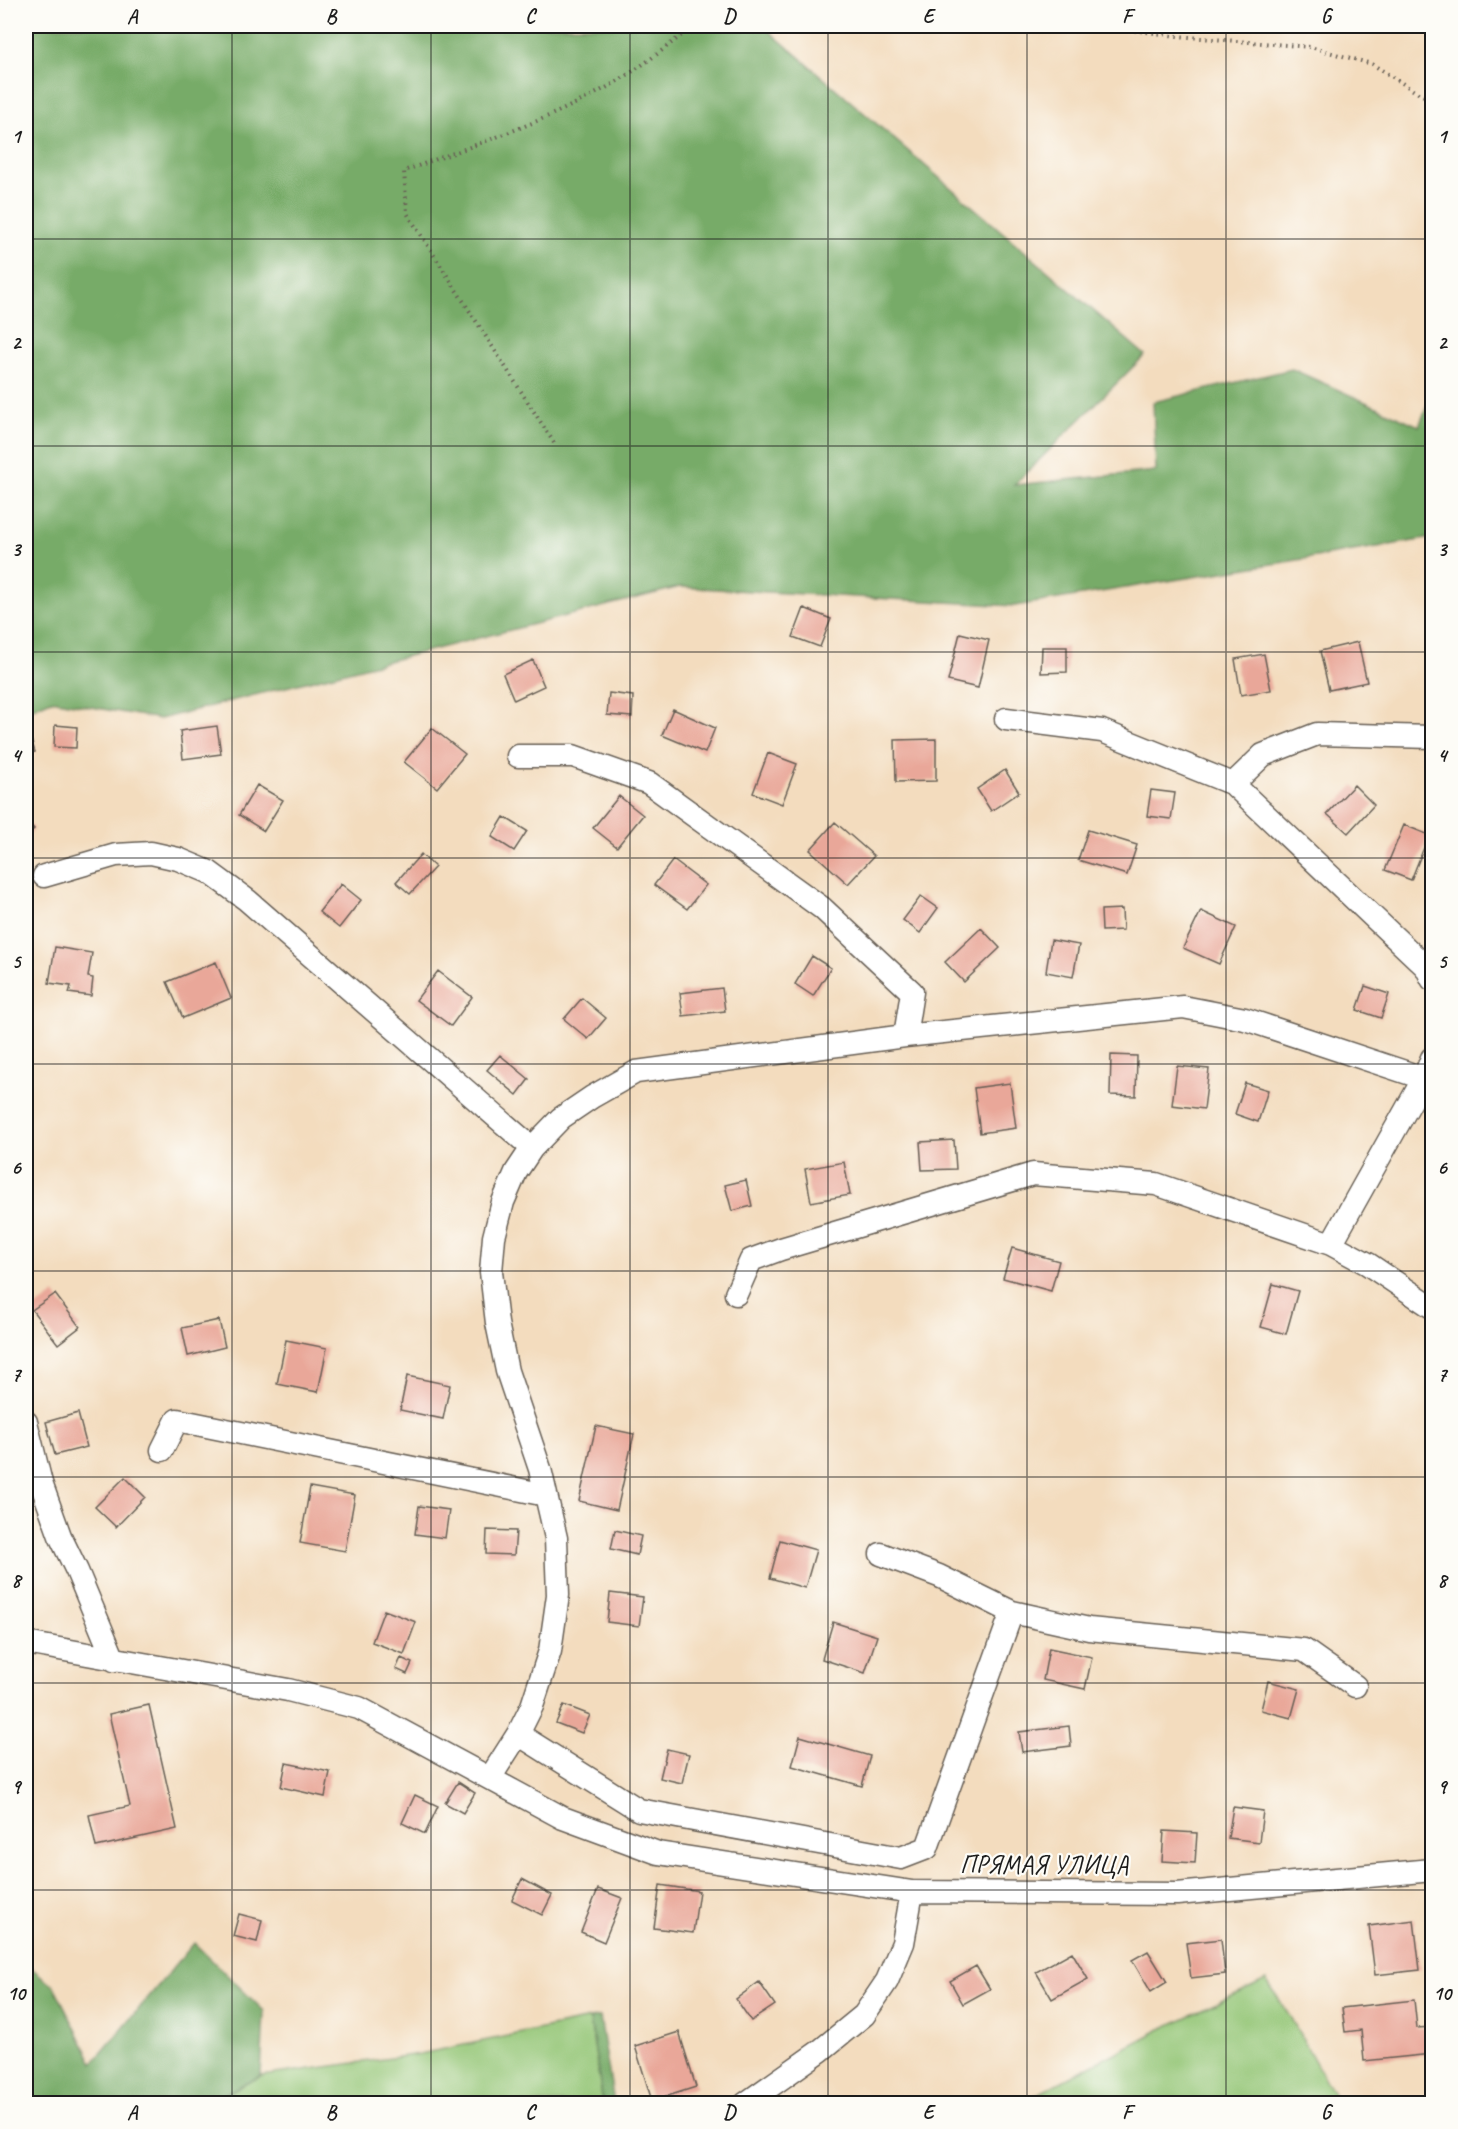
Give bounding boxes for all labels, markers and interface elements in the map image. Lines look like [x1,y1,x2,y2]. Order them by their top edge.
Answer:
text: A [127,4,139,29]
text: B [326,4,338,29]
text: C [525,4,537,29]
text: D [723,4,737,29]
text: E [923,4,937,29]
text: F [1122,4,1136,29]
text: G [1321,4,1334,29]
text: 1 [12,124,23,149]
text: 1 [1438,124,1449,149]
text: 2 [12,330,23,355]
text: 2 [1438,330,1449,355]
text: 3 [12,537,23,562]
text: 3 [1438,537,1449,562]
text: 4 [12,743,24,768]
text: 4 [1438,743,1450,768]
text: 5 [12,949,23,974]
text: 5 [1438,949,1449,974]
text: 6 [11,1155,22,1180]
text: 6 [1437,1155,1448,1180]
text: 7 [12,1362,23,1387]
text: 7 [1438,1362,1449,1387]
text: 8 [12,1568,24,1593]
text: 8 [1438,1568,1450,1593]
text: 9 [12,1774,23,1799]
text: 9 [1438,1774,1449,1799]
street label: ПРЯМАЯ УЛИЦА [960,1848,1129,1881]
text: 10 [7,1981,27,2006]
text: 10 [1433,1981,1453,2006]
text: A [127,2100,139,2125]
text: B [326,2100,338,2125]
text: C [525,2100,537,2125]
text: D [723,2100,737,2125]
text: E [923,2100,937,2125]
text: F [1122,2100,1136,2125]
text: G [1321,2100,1334,2125]

